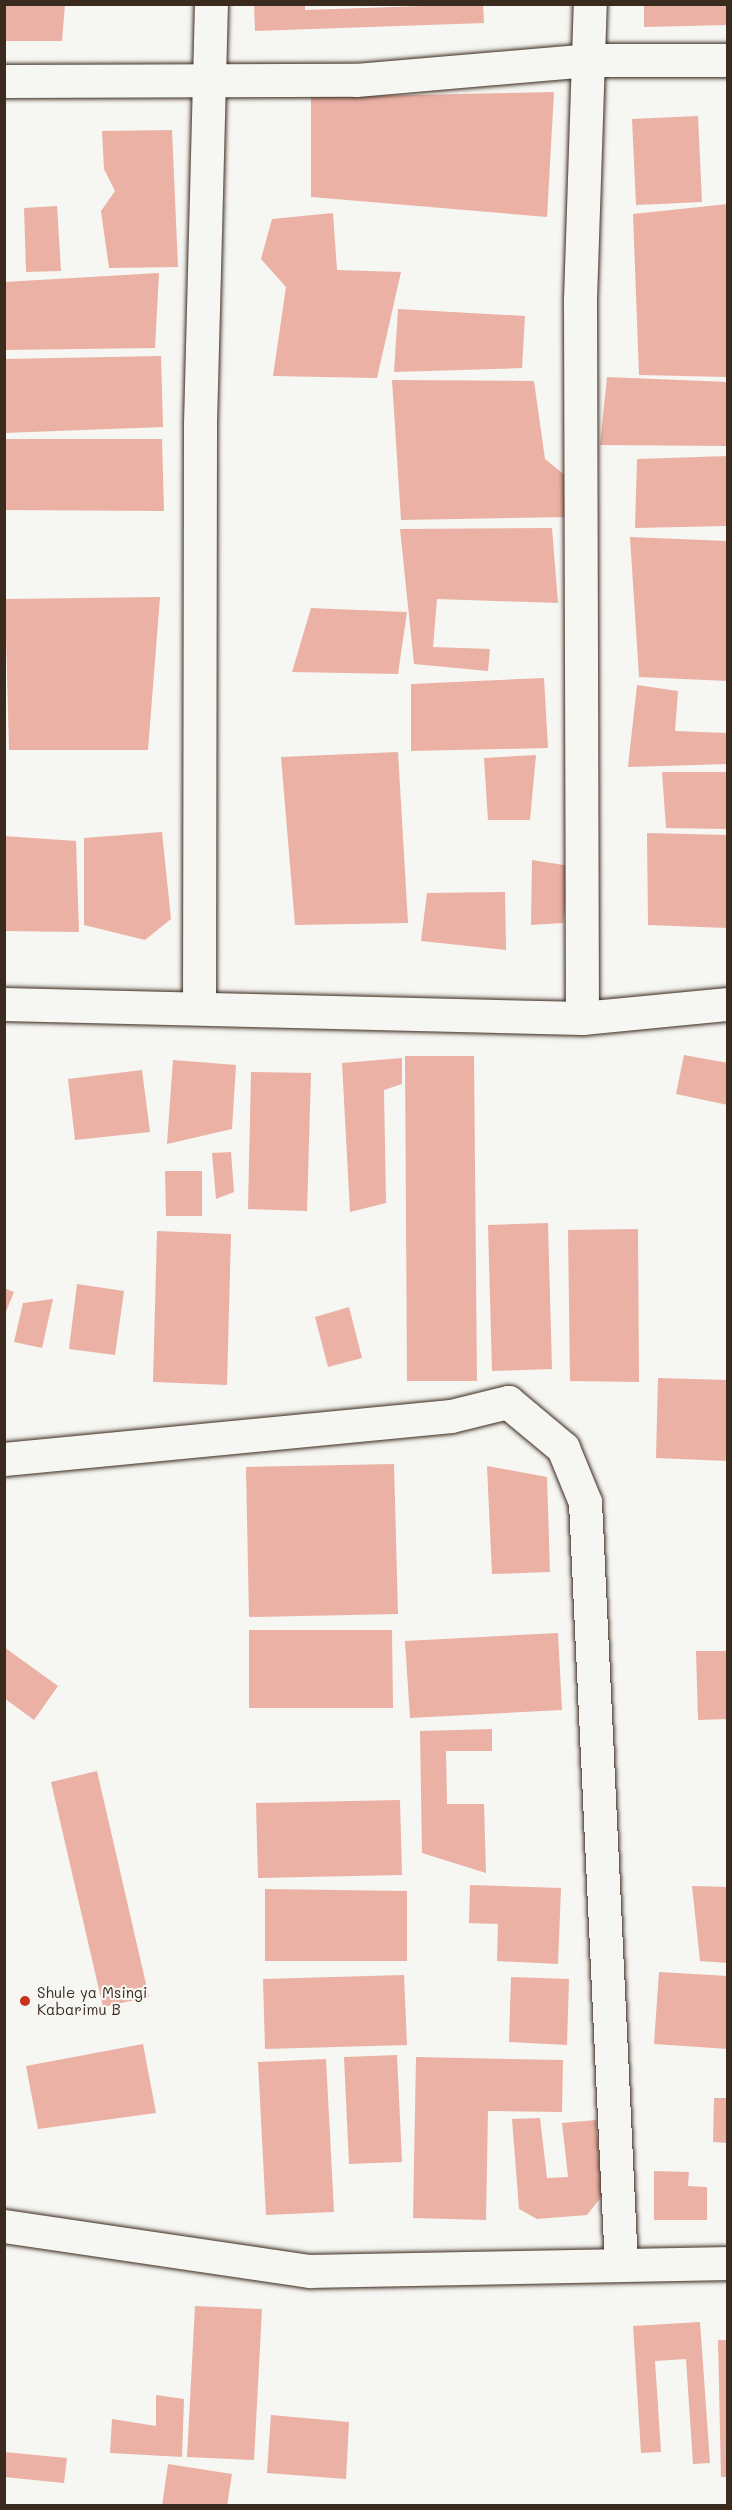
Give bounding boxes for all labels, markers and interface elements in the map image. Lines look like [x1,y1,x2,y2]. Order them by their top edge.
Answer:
place label: Shule ya Msingi Kabarimu B [37,1983,147,2018]
marker: Shule ya Msingi Kabarimu B [18,1994,32,2008]

